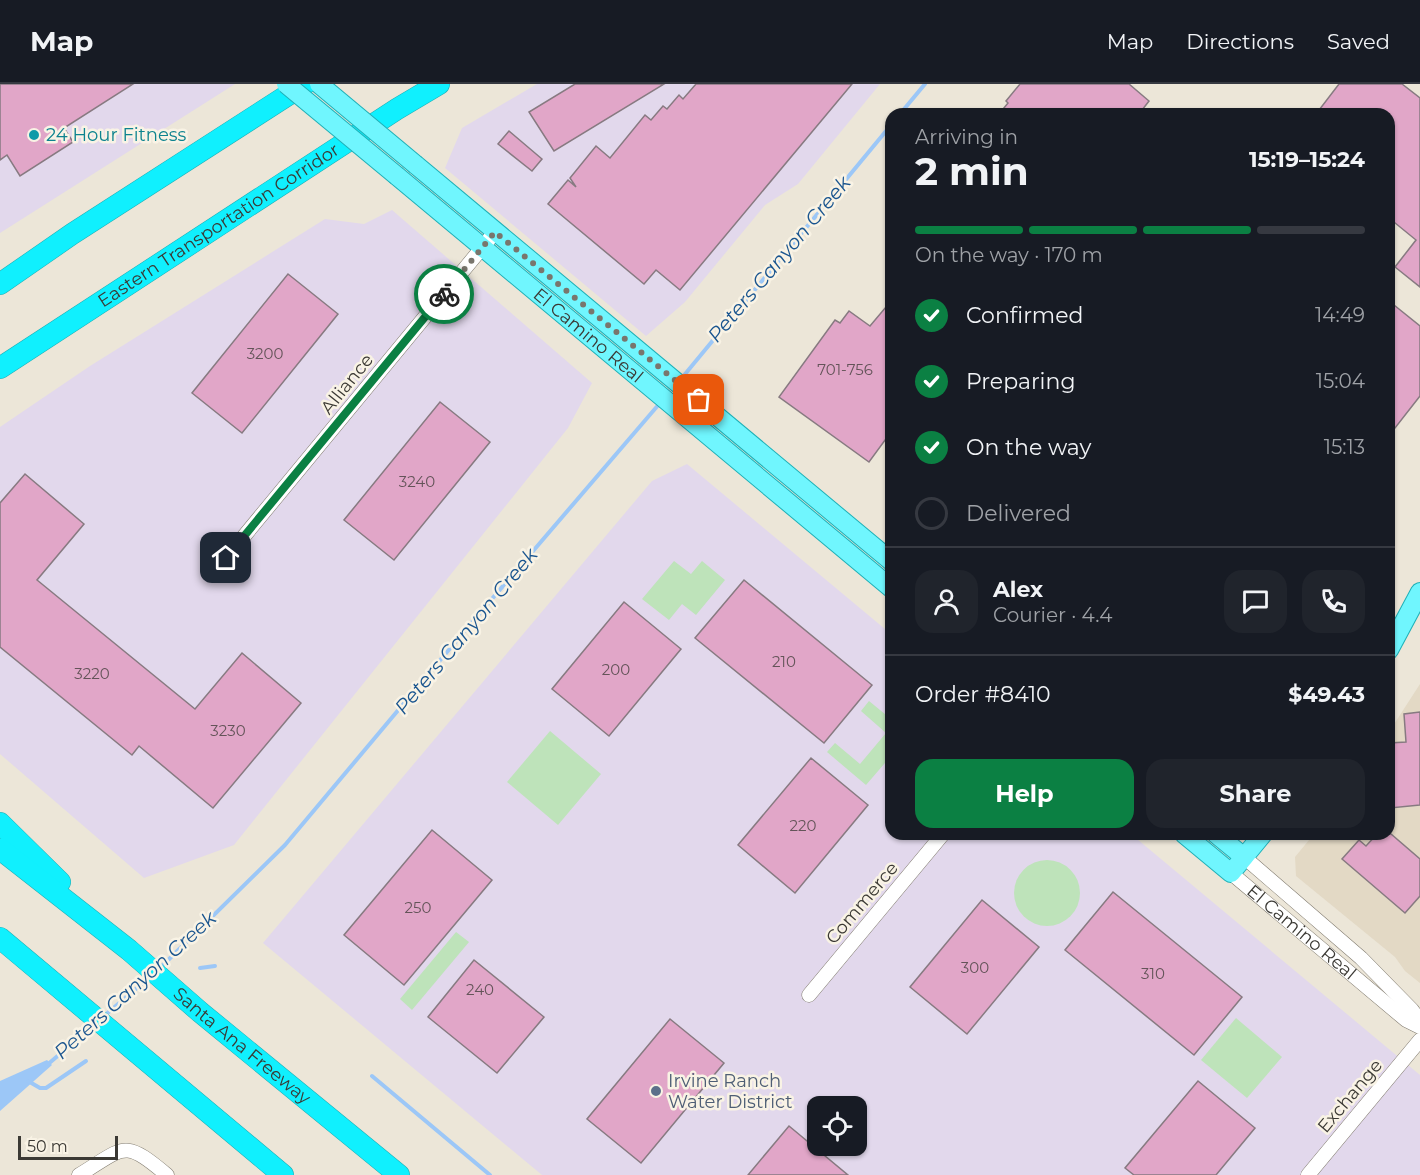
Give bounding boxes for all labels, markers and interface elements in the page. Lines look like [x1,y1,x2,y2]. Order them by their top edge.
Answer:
text: Map [30,24,93,58]
text: Map [1107,29,1153,54]
text: Directions [1186,29,1294,54]
text: Saved [1327,29,1390,54]
place label: 24 Hour Fitness [46,124,187,146]
text: Arriving in [915,125,1018,149]
marker: 24 Hour Fitness [27,128,41,142]
street label: Eastern Transportation Corridor [94,139,343,312]
text: 15:19–15:24 [1249,146,1365,173]
text: 2 min [915,147,1029,195]
water label: Peters Canyon Creek [702,170,856,347]
text: On the way · 170 m [915,243,1103,267]
courier [414,264,474,324]
icon: bike [428,278,461,311]
street label: El Camino Real [529,283,648,388]
icon: check [915,299,948,332]
text: Confirmed [966,302,1083,329]
text: 14:49 [1315,303,1365,327]
house number: 3200 [247,344,283,363]
street label: Alliance [316,349,378,419]
house number: 701-756 [817,360,873,379]
icon: check [915,365,948,398]
text: Preparing [966,368,1075,395]
text: 15:04 [1316,369,1365,393]
pin [673,374,724,425]
icon: bag [682,383,715,416]
icon: check [915,431,948,464]
text: On the way [966,434,1091,461]
text: 15:13 [1324,435,1365,459]
house number: 3240 [399,472,435,491]
text: Delivered [966,500,1071,527]
pin [200,532,251,583]
icon: home [209,541,242,574]
water label: Peters Canyon Creek [389,542,543,719]
button: person [915,570,978,633]
button: chat [1224,570,1287,633]
button: phone [1302,570,1365,633]
text: Alex [993,576,1043,603]
text: Courier · 4.4 [993,603,1112,627]
house number: 210 [772,652,796,671]
house number: 200 [602,660,630,679]
house number: 3220 [74,664,110,683]
text: Order #8410 [915,681,1051,708]
text: $49.43 [1288,681,1365,708]
house number: 3230 [210,721,246,740]
button: Help [915,759,1134,828]
button: Share [1146,759,1365,828]
house number: 220 [790,816,817,835]
street label: Commerce [821,857,903,949]
street label: El Camino Real [1242,880,1361,984]
house number: 250 [405,898,432,917]
water label: Peters Canyon Creek [49,905,222,1064]
house number: 300 [961,958,989,977]
house number: 310 [1141,964,1165,983]
house number: 240 [466,980,494,999]
street label: Santa Ana Freeway [169,983,315,1109]
street label: Exchange [1313,1055,1387,1137]
place label: Irvine Ranch Water District [668,1070,793,1113]
marker: Irvine Ranch Water District [649,1084,663,1098]
map controls [807,1096,867,1156]
button: locate [807,1096,867,1156]
scale bar [18,1133,118,1160]
text: 50 m [27,1137,68,1156]

